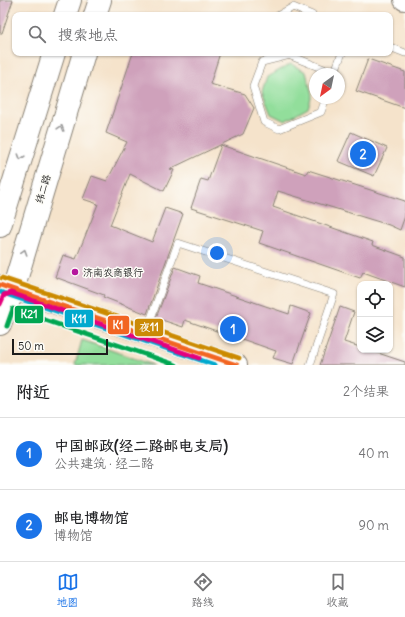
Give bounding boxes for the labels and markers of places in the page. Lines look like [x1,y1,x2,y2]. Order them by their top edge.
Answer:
pin: 2 [350,139,376,169]
place label: 济南农商银行 [83,266,143,279]
marker: 济南农商银行 [70,267,80,277]
pin: 1 [220,314,246,344]

